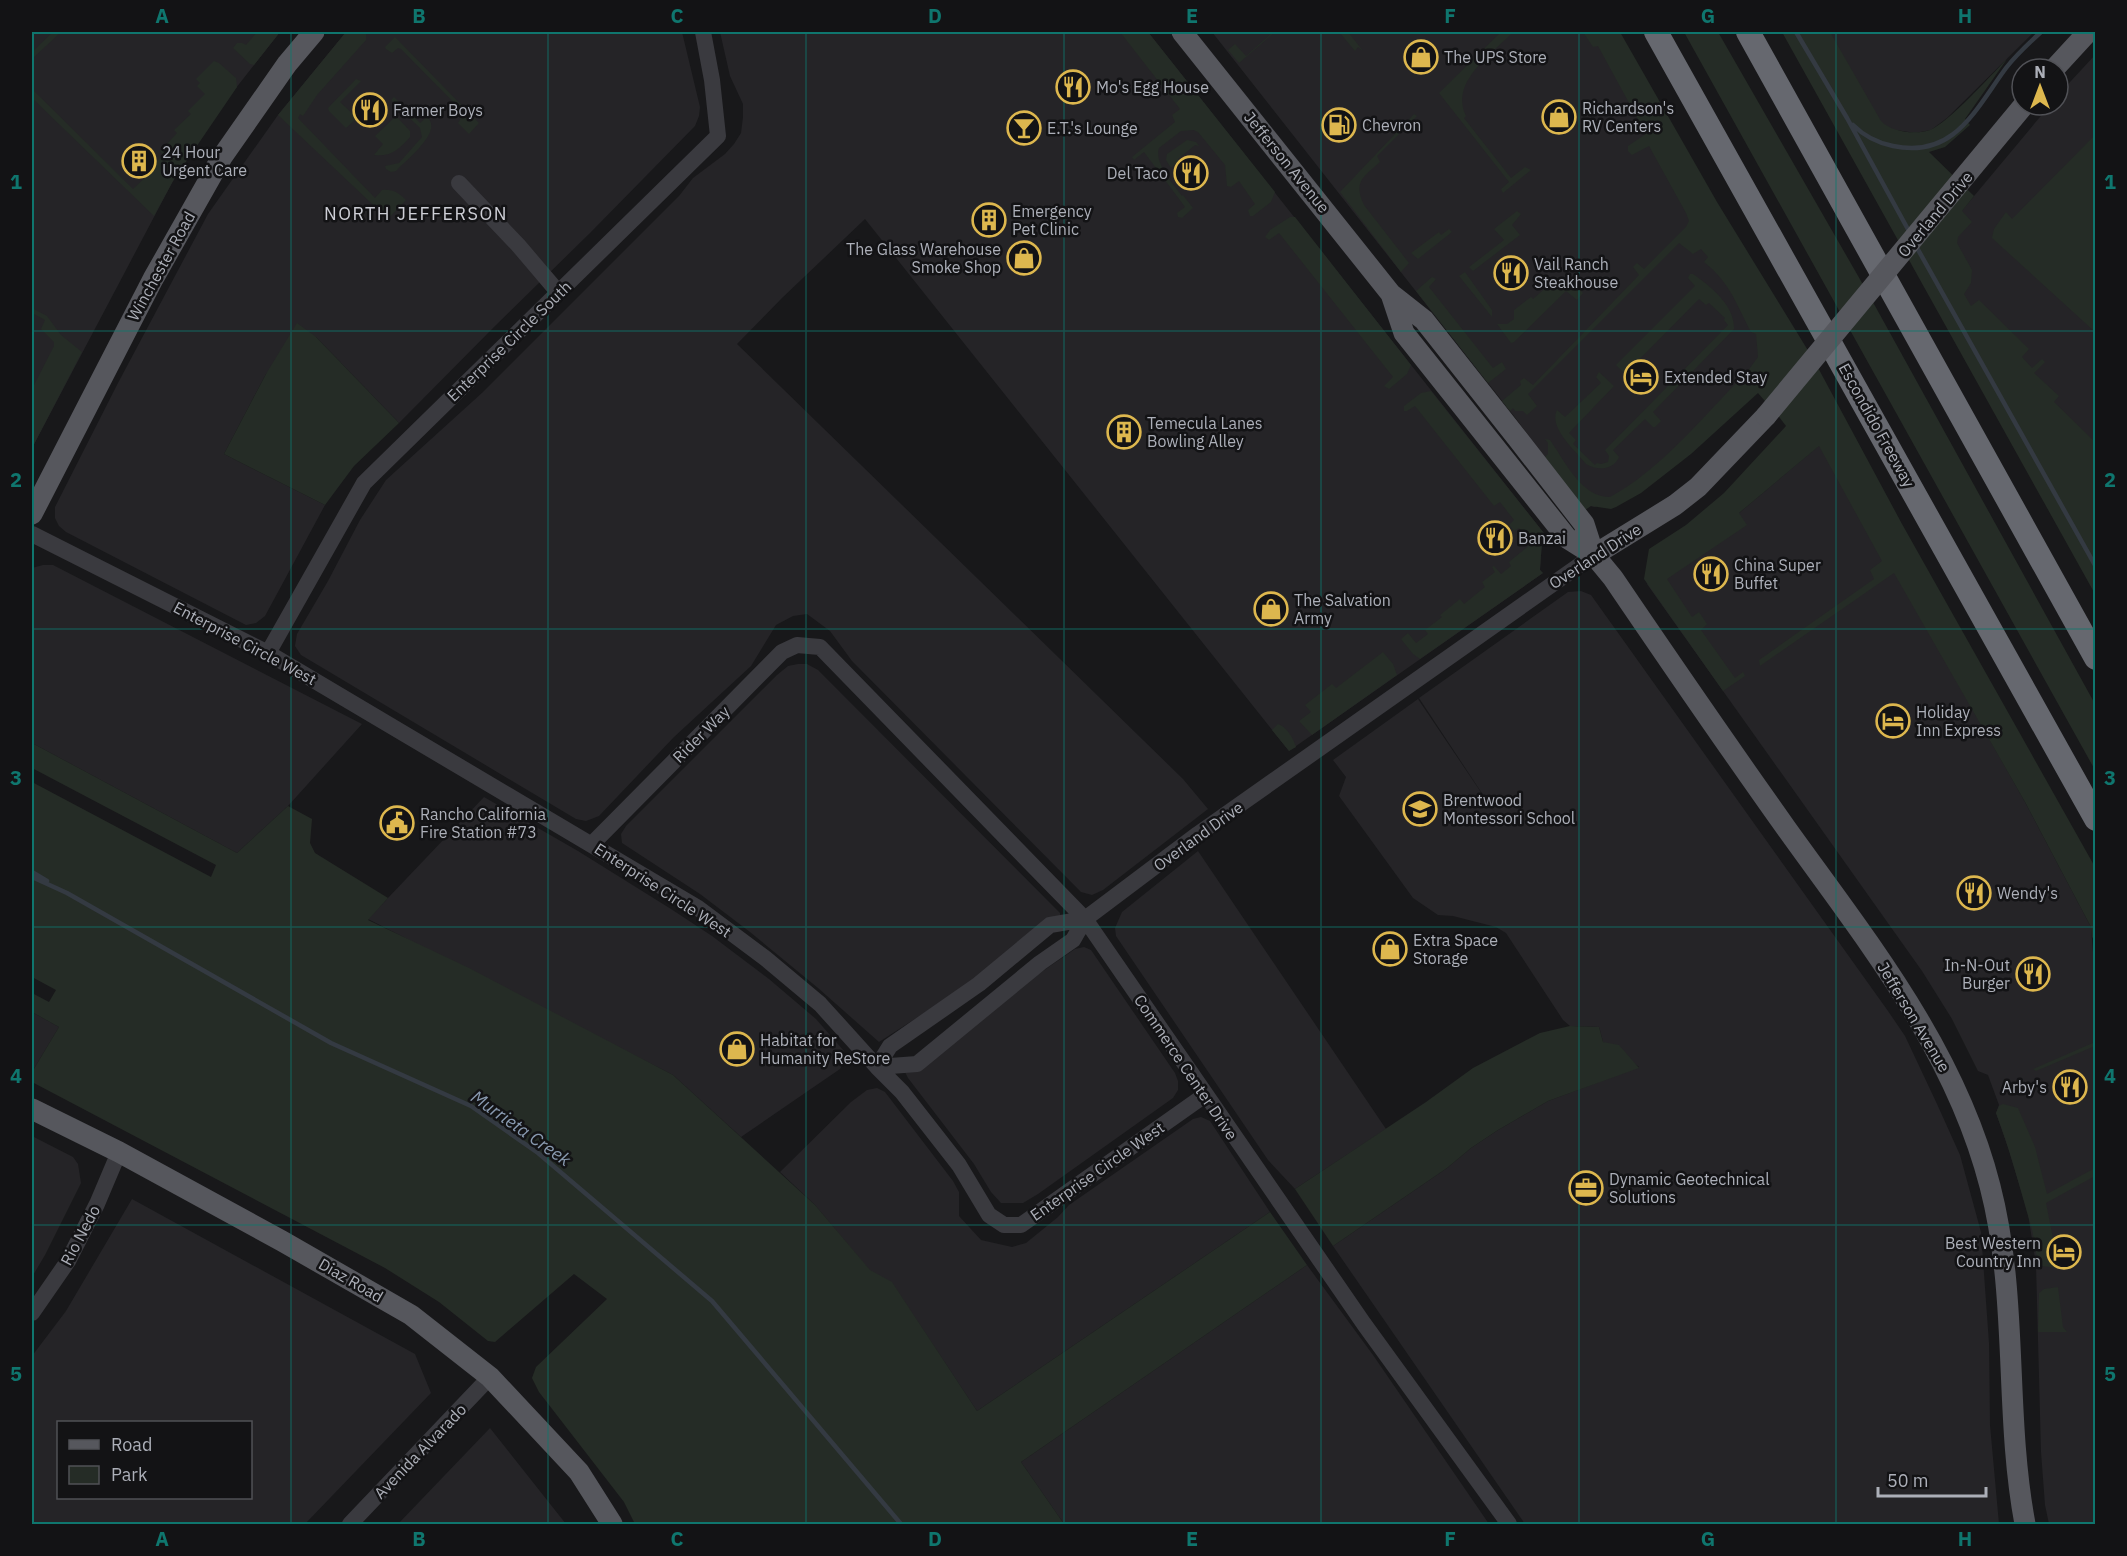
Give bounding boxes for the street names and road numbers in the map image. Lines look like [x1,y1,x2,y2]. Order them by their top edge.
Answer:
street label: Jefferson Avenue [1240,107,1334,217]
street label: Overland Drive [1893,167,1977,261]
street label: Winchester Road [123,208,199,324]
street label: Enterprise Circle South [443,277,575,405]
street label: Escondido Freeway [1835,359,1919,491]
street label: Overland Drive [1545,519,1645,593]
street label: Enterprise Circle West [170,597,320,689]
street label: Rider Way [668,701,734,767]
street label: Overland Drive [1149,797,1247,875]
street label: Enterprise Circle West [591,838,735,942]
street label: Jefferson Avenue [1873,958,1955,1076]
street label: Commerce Center Drive [1130,991,1242,1144]
street label: Enterprise Circle West [1026,1117,1168,1225]
street label: Rio Nedo [56,1201,104,1269]
street label: Diaz Road [315,1254,387,1306]
street label: Avenida Alvarado [370,1399,470,1503]

